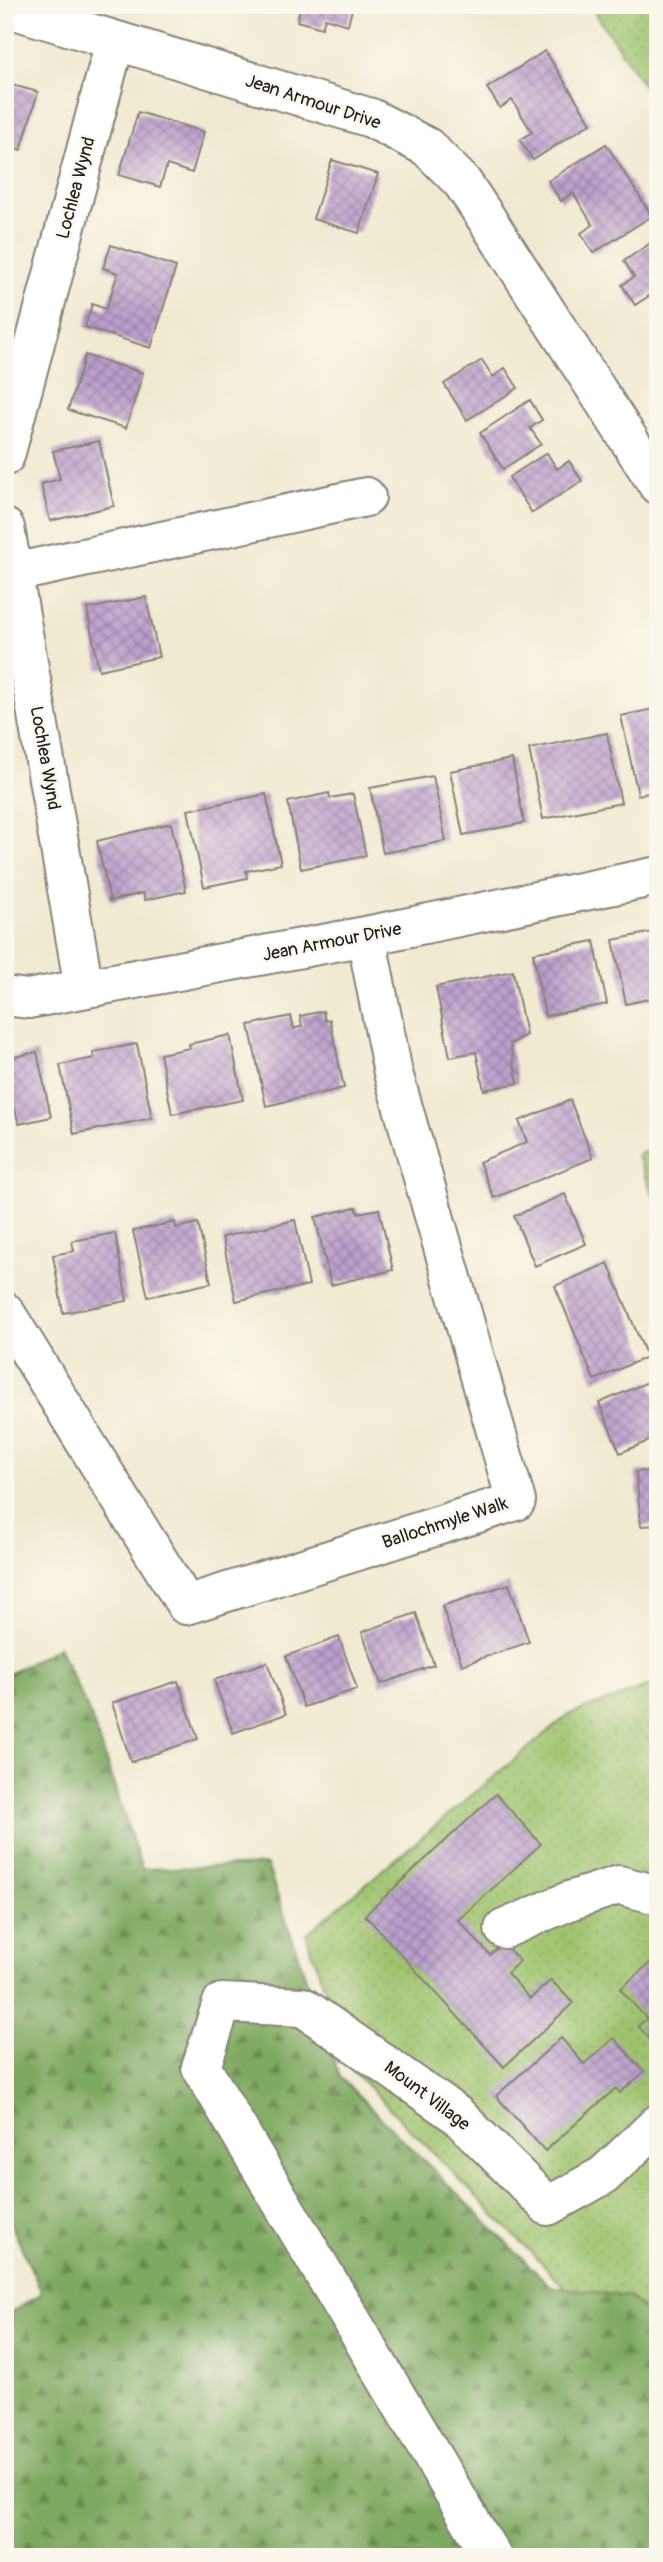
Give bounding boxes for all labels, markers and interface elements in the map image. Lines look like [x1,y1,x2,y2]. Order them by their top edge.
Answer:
street label: Jean Armour Drive [242,69,384,135]
street label: Lochlea Wynd [51,134,101,242]
street label: Lochlea Wynd [25,704,65,812]
street label: Jean Armour Drive [261,917,404,967]
street label: Ballochmyle Walk [379,1492,511,1554]
street label: Mount Village [379,2056,475,2136]

